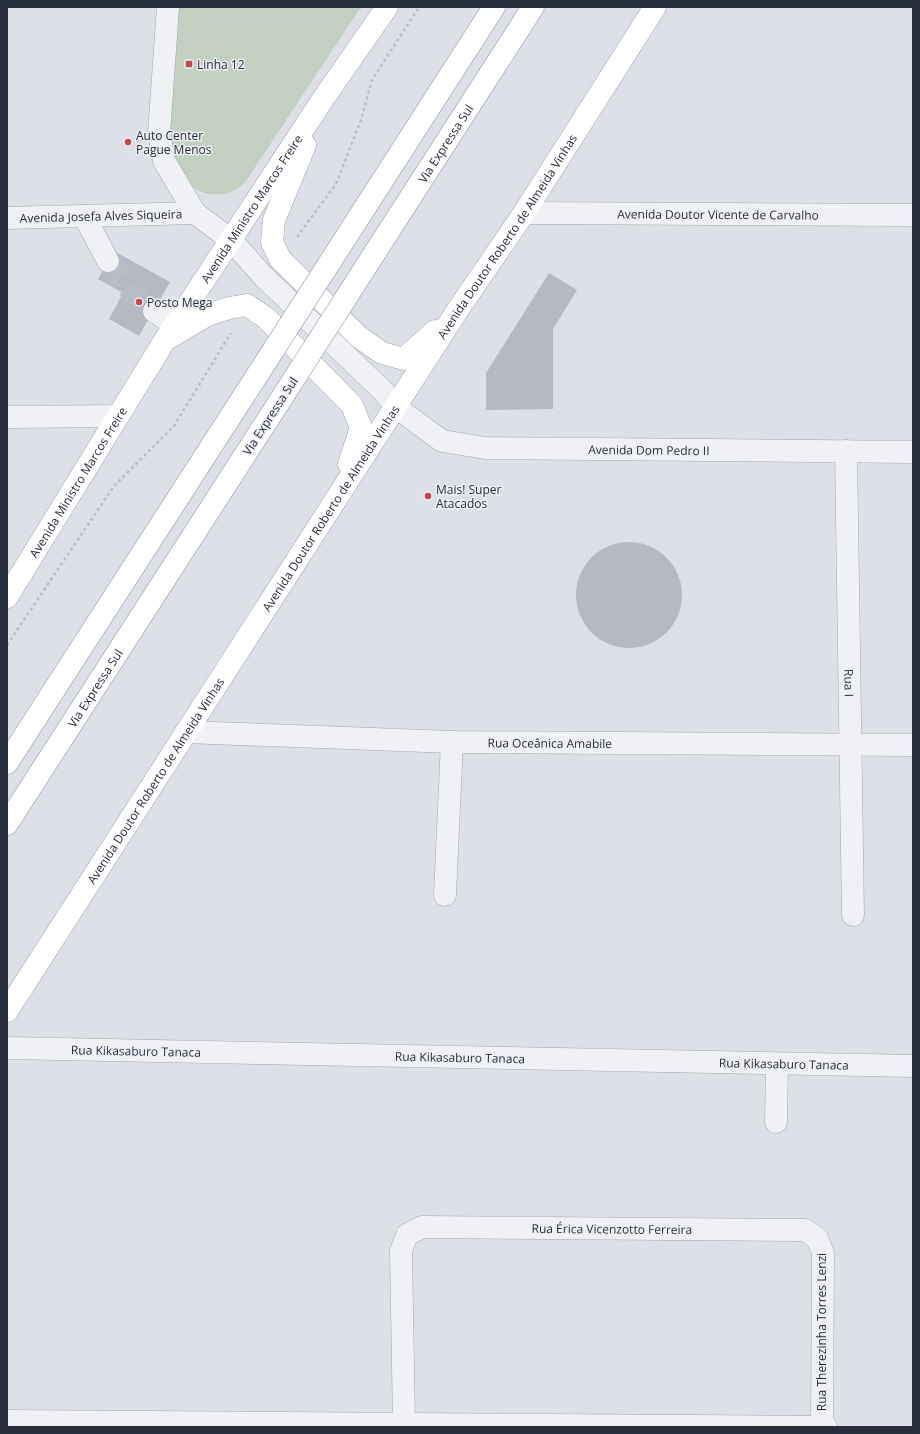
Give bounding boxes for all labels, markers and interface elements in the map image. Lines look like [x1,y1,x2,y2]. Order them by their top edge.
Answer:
place label: Linha 12 [197,56,245,73]
marker: Linha 12 [184,59,194,69]
street label: Via Expressa Sul [414,101,477,186]
place label: Auto Center Pague Menos [136,127,212,158]
street label: Avenida Doutor Roberto de Almeida Vinhas [433,130,581,342]
street label: Avenida Ministro Marcos Freire [196,131,306,286]
marker: Auto Center Pague Menos [123,137,133,147]
street label: Avenida Josefa Alves Siqueira [19,205,182,226]
street label: Avenida Doutor Vicente de Carvalho [617,205,819,223]
place label: Posto Mega [147,294,212,311]
marker: Posto Mega [134,297,144,307]
street label: Via Expressa Sul [238,374,302,458]
street label: Avenida Doutor Roberto de Almeida Vinhas [258,401,403,614]
street label: Avenida Ministro Marcos Freire [25,403,131,561]
street label: Avenida Dom Pedro II [588,440,710,459]
place label: Mais! Super Atacados [436,481,502,512]
marker: Mais! Super Atacados [423,491,433,501]
street label: Via Expressa Sul [63,645,126,730]
street label: Rua I [841,669,858,697]
street label: Avenida Doutor Roberto de Almeida Vinhas [83,674,228,887]
street label: Rua Oceânica Amabile [487,734,612,752]
street label: Rua Kikasaburo Tanaca [71,1041,201,1060]
street label: Rua Kikasaburo Tanaca [395,1047,525,1067]
street label: Rua Kikasaburo Tanaca [719,1054,849,1073]
street label: Rua Érica Vicenzotto Ferreira [531,1219,692,1238]
street label: Rua Therezinha Torres Lenzi [813,1253,830,1411]

